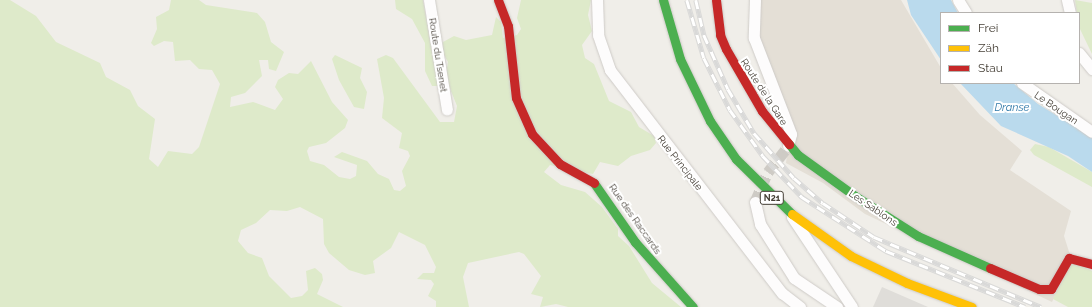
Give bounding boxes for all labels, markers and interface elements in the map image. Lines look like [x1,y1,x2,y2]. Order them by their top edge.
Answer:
legend [940,12,1080,84]
street label: Route du Tsenet [426,17,450,93]
text: Frei [978,21,998,35]
text: Zäh [978,41,999,55]
street label: Route de la Gare [738,56,790,128]
text: Stau [978,61,1003,75]
street label: Le Bougan [1032,89,1080,127]
water label: Dranse [995,101,1029,115]
street label: Rue Principale [655,133,705,193]
street label: Rue des Raccards [606,182,664,256]
street label: Les Sablons [846,187,900,229]
road number: N21 [759,191,785,205]

